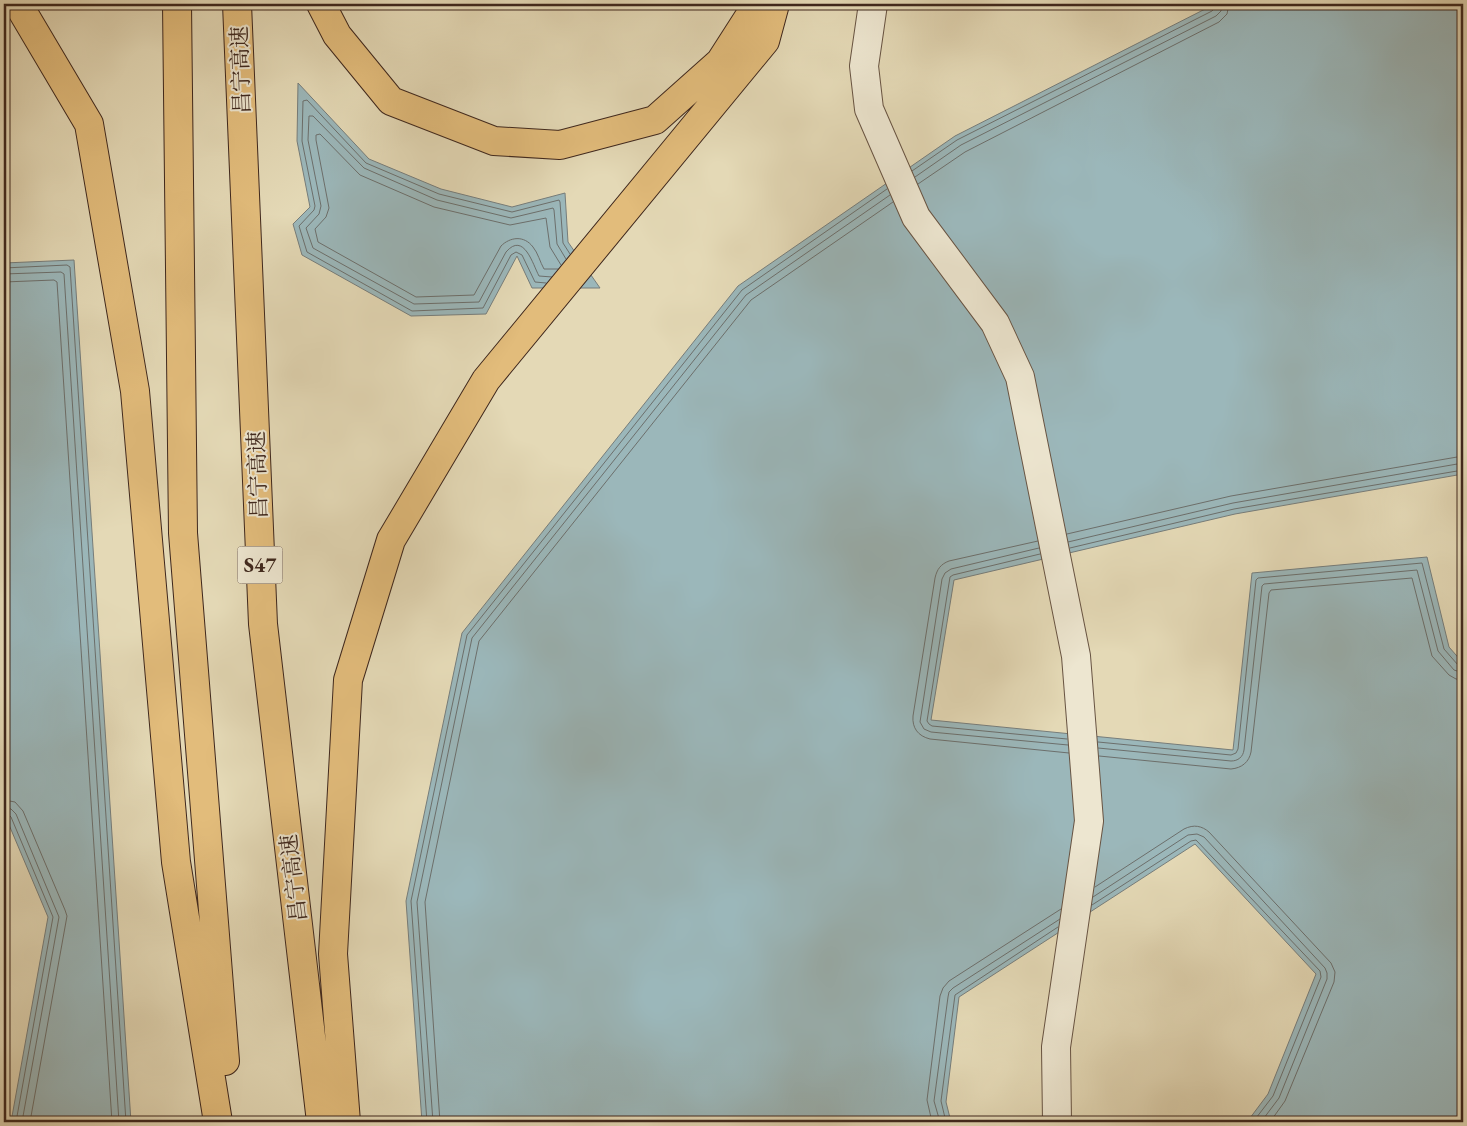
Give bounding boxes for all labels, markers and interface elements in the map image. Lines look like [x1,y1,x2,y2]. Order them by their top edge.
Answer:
street label: 昌宁高速 [224,25,257,114]
street label: 昌宁高速 [241,430,274,519]
road number: S47 [238,546,282,584]
street label: 昌宁高速 [274,832,313,923]

